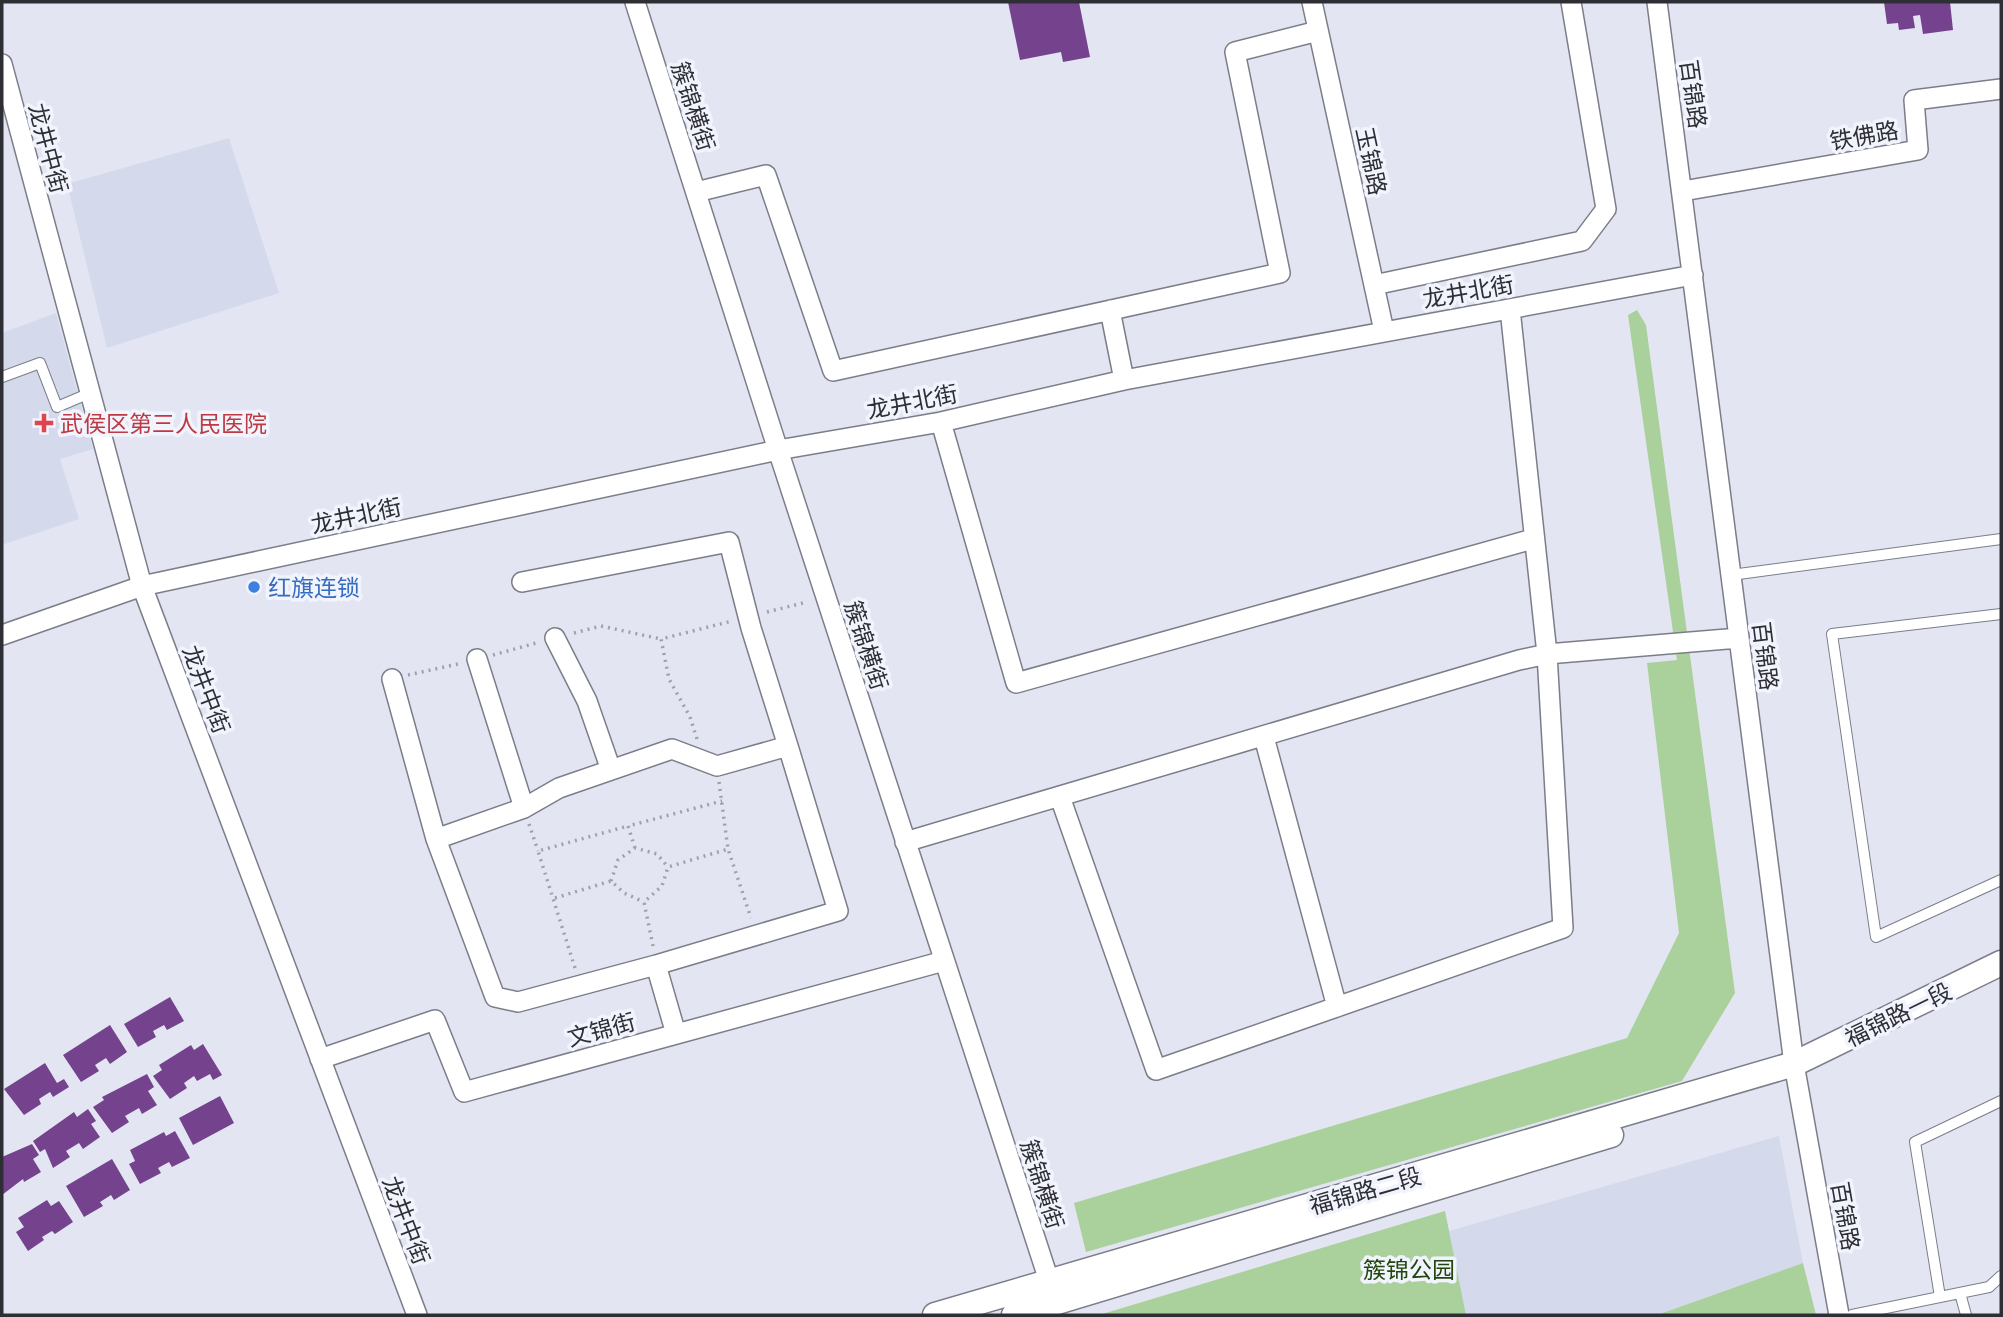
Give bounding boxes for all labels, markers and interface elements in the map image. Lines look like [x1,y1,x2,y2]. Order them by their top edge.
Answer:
street label: 簇锦横街 [665,57,723,155]
street label: 百锦路 [1673,58,1715,130]
street label: 龙井中街 [22,99,76,197]
street label: 铁佛路 [1827,113,1901,157]
street label: 玉锦路 [1349,124,1395,198]
street label: 龙井北街 [1420,267,1516,315]
street label: 龙井北街 [864,377,960,425]
place label: 武侯区第三人民医院 [60,407,267,439]
marker: 武侯区第三人民医院 [34,413,54,433]
street label: 龙井北街 [308,490,404,540]
place label: 红旗连锁 [268,571,360,603]
marker: 红旗连锁 [246,579,262,595]
street label: 簇锦横街 [838,596,896,694]
street label: 百锦路 [1746,620,1786,692]
street label: 龙井中街 [176,640,238,738]
street label: 福锦路一段 [1839,974,1957,1054]
street label: 文锦街 [564,1005,638,1053]
street label: 簇锦横街 [1014,1135,1072,1233]
street label: 福锦路二段 [1305,1159,1425,1221]
street label: 龙井中街 [376,1171,438,1269]
street label: 百锦路 [1824,1179,1868,1253]
park label: 簇锦公园 [1363,1253,1455,1285]

